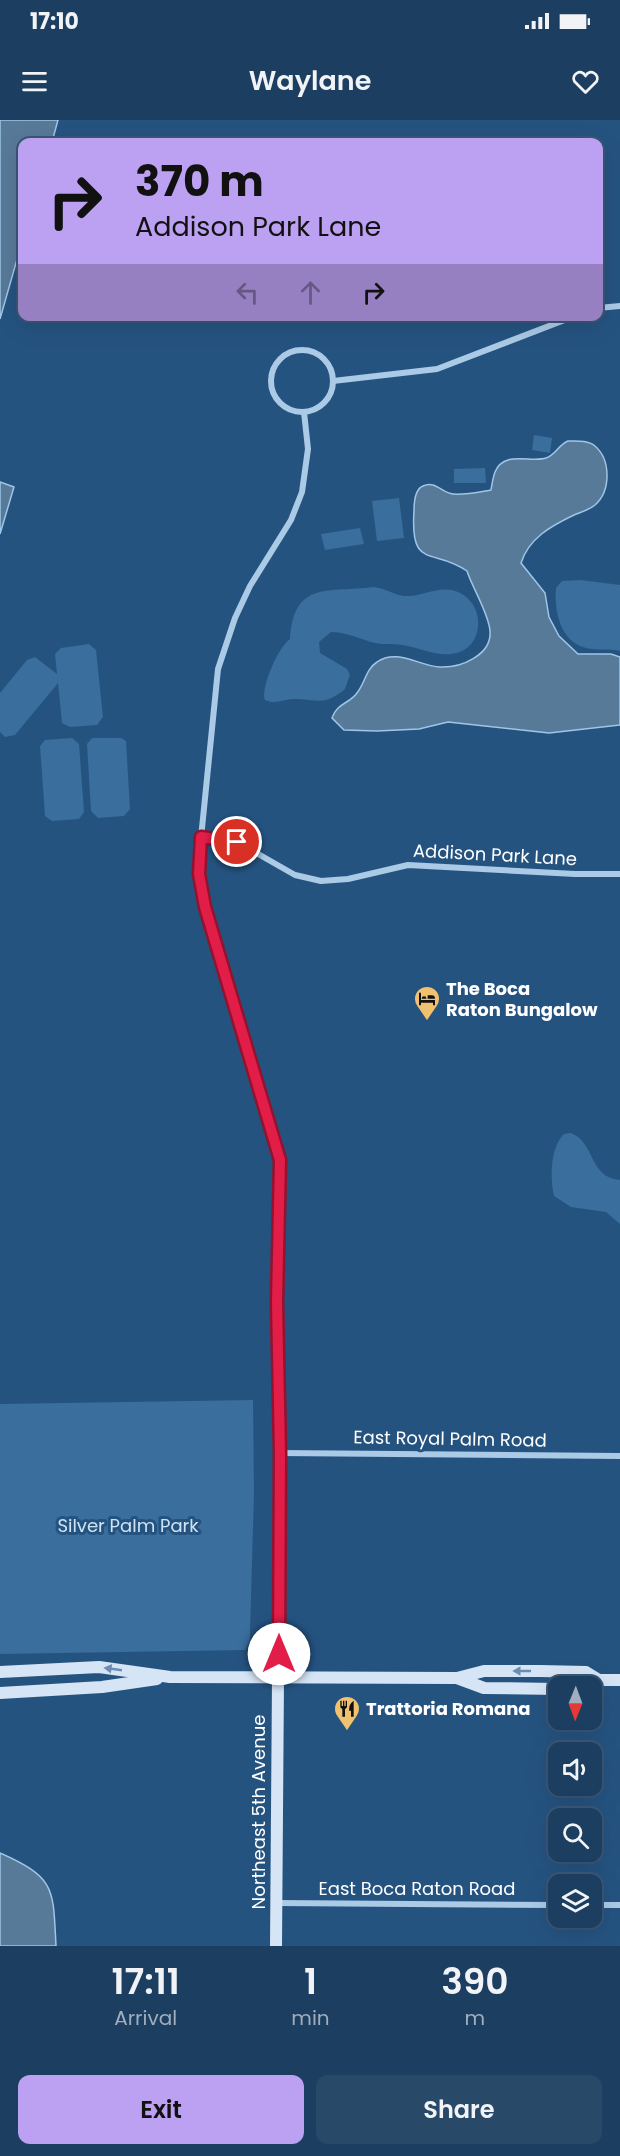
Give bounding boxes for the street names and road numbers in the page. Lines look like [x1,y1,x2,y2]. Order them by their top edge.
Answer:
street label: Addison Park Lane [412,838,578,871]
street label: East Royal Palm Road [353,1424,547,1453]
street label: Northeast 5th Avenue [246,1715,271,1909]
street label: East Boca Raton Road [319,1876,515,1901]

